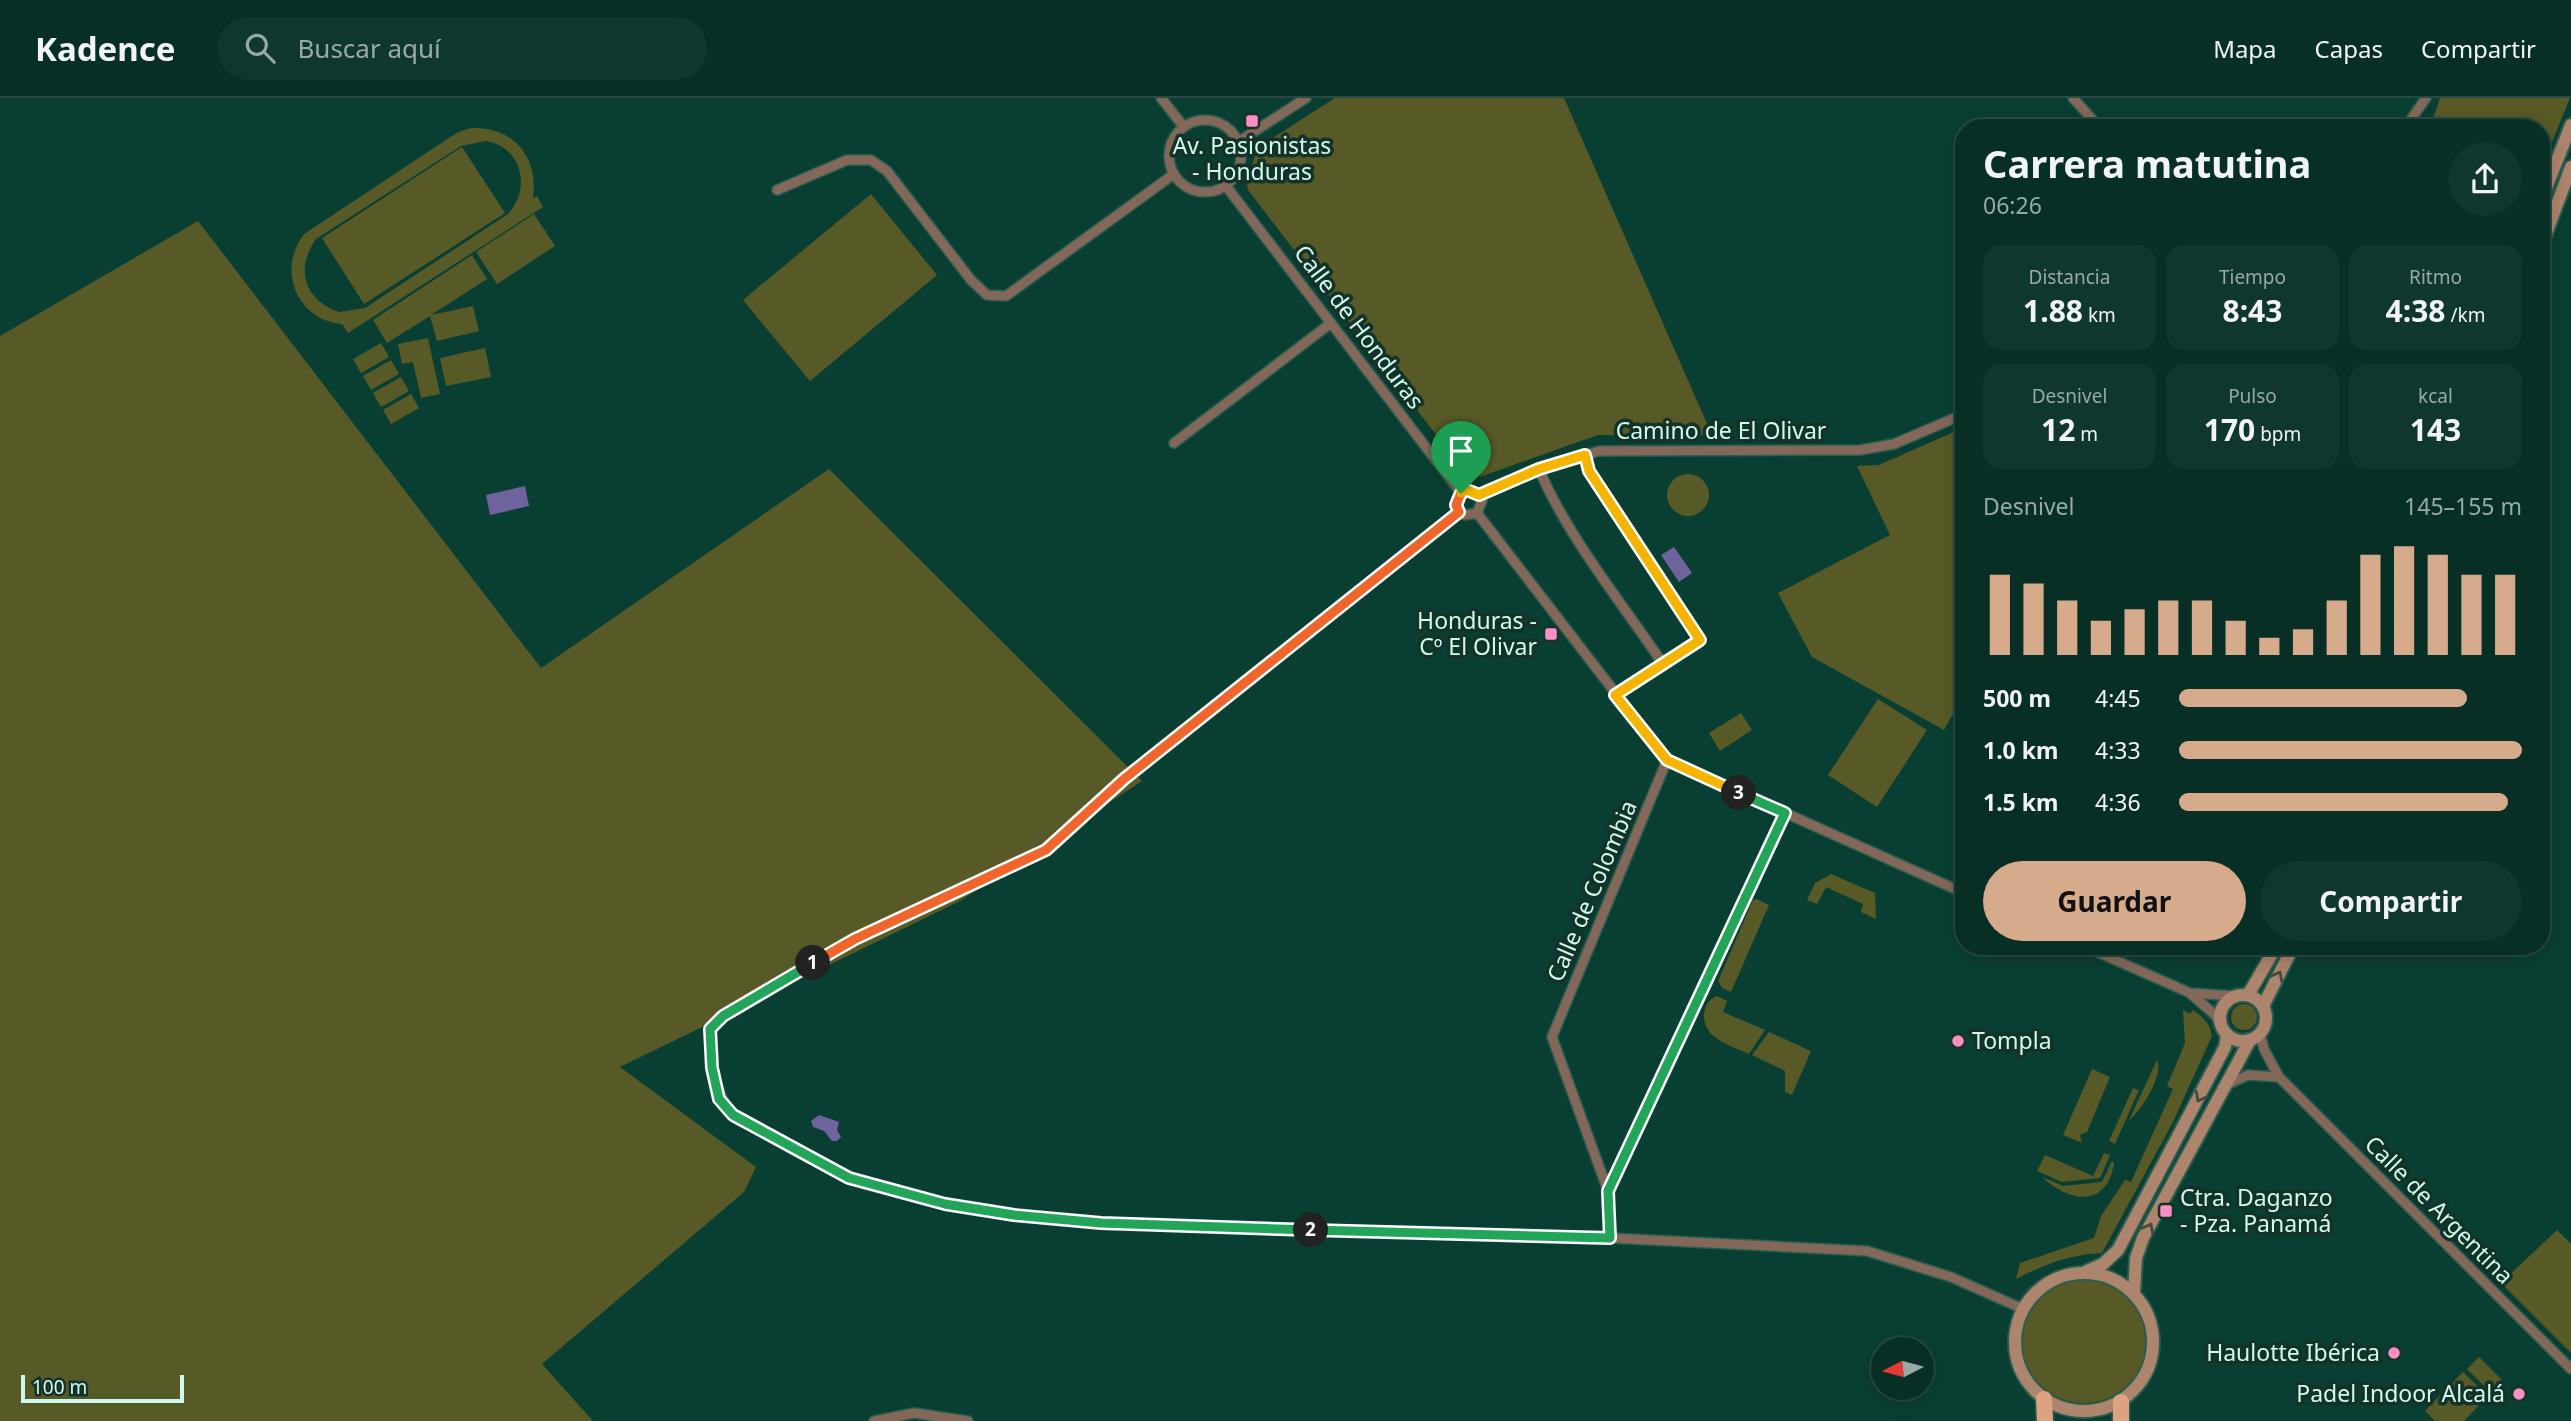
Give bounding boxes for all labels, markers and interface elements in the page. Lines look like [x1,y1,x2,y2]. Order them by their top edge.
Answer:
search box [217,17,707,80]
text: Kadence [35,26,175,71]
icon: search [241,29,279,67]
text: Buscar aquí [297,30,441,66]
text: Mapa [2213,32,2277,65]
text: Capas [2315,32,2383,65]
text: Compartir [2421,32,2536,65]
marker: Av. Pasionistas - Honduras [1244,113,1260,129]
place label: Av. Pasionistas - Honduras [1173,129,1331,187]
text: Carrera matutina [1983,137,2311,189]
button: share [2448,142,2522,216]
text: 06:26 [1983,189,2042,221]
street label: Calle de Honduras [1287,238,1432,415]
text: Distancia [2029,264,2110,290]
text: Tiempo [2219,264,2286,290]
text: Ritmo [2409,264,2462,290]
text: 1.88 [2023,290,2083,331]
text: 8:43 [2223,290,2282,331]
text: 4:38 [2386,290,2446,331]
text: km [2083,302,2116,328]
text: /km [2446,302,2485,328]
text: Desnivel [2032,383,2107,409]
text: Pulso [2228,383,2277,409]
text: kcal [2418,383,2453,409]
text: 12 [2041,409,2075,450]
text: 170 [2204,409,2255,450]
text: 143 [2410,409,2461,450]
street label: Camino de El Olivar [1616,414,1827,446]
pin [1431,421,1491,493]
text: m [2075,421,2098,447]
text: bpm [2255,421,2301,447]
icon: arrive [1442,432,1480,470]
text: Desnivel [1983,490,2075,522]
text: 145–155 m [2404,490,2522,522]
place label: Honduras - Cº El Olivar [1417,604,1537,662]
marker: Honduras - Cº El Olivar [1543,626,1559,642]
text: 500 m [1983,682,2051,714]
text: 4:45 [2095,682,2141,714]
text: 1.0 km [1983,734,2058,766]
text: 4:33 [2095,734,2141,766]
pin: 3 [1722,776,1756,810]
text: 3 [1733,779,1744,805]
text: 1.5 km [1983,786,2058,818]
text: 4:36 [2095,786,2141,818]
street label: Calle de Colombia [1538,795,1644,986]
button: Guardar [1983,861,2246,941]
button: Compartir [2260,861,2522,941]
pin: 1 [796,946,830,980]
text: 1 [807,949,818,975]
one-way arrow [2270,971,2284,983]
place label: Tompla [1972,1024,2052,1056]
marker: Tompla [1950,1033,1966,1049]
one-way arrow [2194,1090,2208,1102]
street label: Calle de Argentina [2358,1128,2521,1291]
place label: Ctra. Daganzo - Pza. Panamá [2180,1181,2333,1239]
marker: Ctra. Daganzo - Pza. Panamá [2158,1203,2174,1219]
pin: 2 [1294,1212,1328,1248]
text: 2 [1305,1216,1316,1242]
one-way arrow [2140,1222,2154,1235]
place label: Haulotte Ibérica [2206,1336,2380,1368]
north arrow [1871,1337,1934,1400]
map controls [1871,1337,1934,1400]
marker: Haulotte Ibérica [2386,1345,2402,1361]
scale bar [21,1372,184,1404]
text: 100 m [32,1374,87,1400]
place label: Padel Indoor Alcalá [2296,1377,2505,1409]
marker: Padel Indoor Alcalá [2511,1386,2527,1402]

